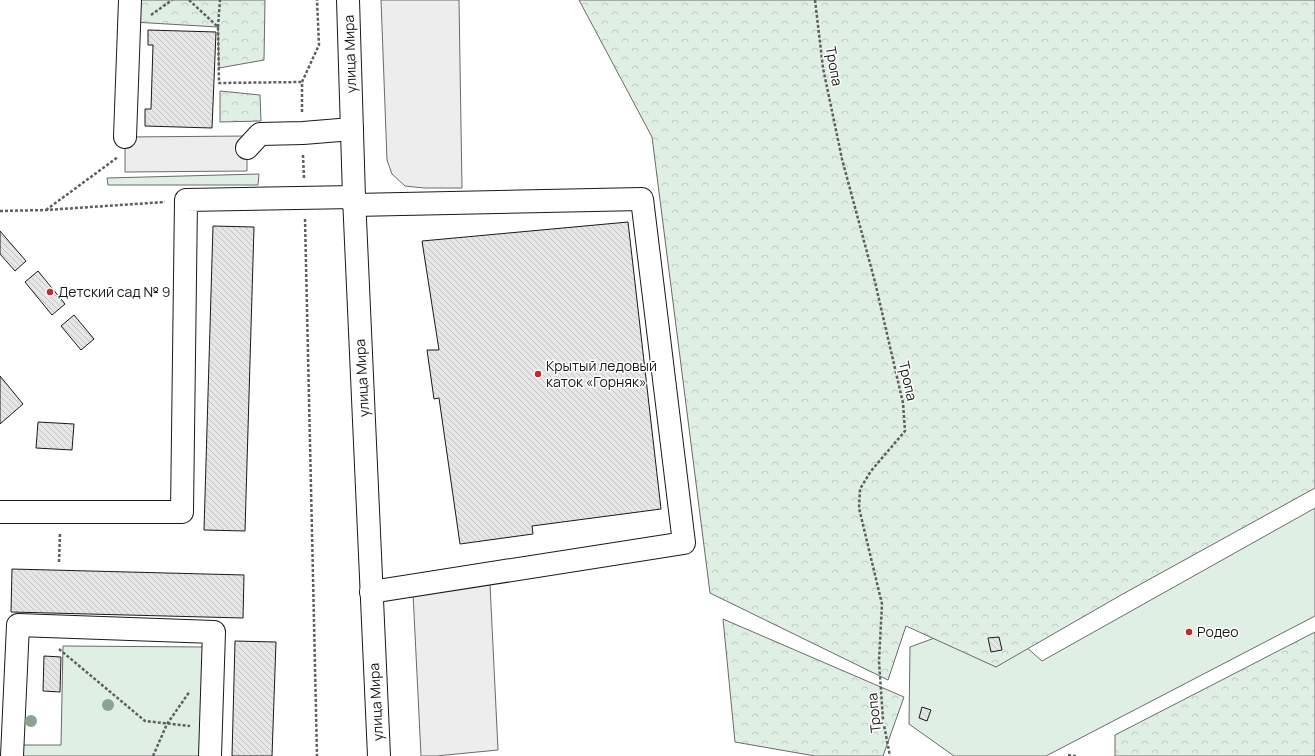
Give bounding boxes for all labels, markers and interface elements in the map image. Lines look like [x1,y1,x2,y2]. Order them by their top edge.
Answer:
street label: улица Мира [339,15,360,93]
street label: Тропа [822,45,847,87]
place label: Детский сад № 9 [58,282,170,301]
marker: Детский сад № 9 [45,287,55,297]
street label: улица Мира [350,339,373,418]
place label: Крытый ледовый каток «Горняк» [546,356,657,391]
street label: Тропа [895,359,922,402]
marker: Крытый ледовый каток «Горняк» [533,369,543,379]
place label: Родео [1197,622,1239,641]
marker: Родео [1184,627,1194,637]
street label: улица Мира [364,663,387,742]
street label: Тропа [862,692,885,734]

